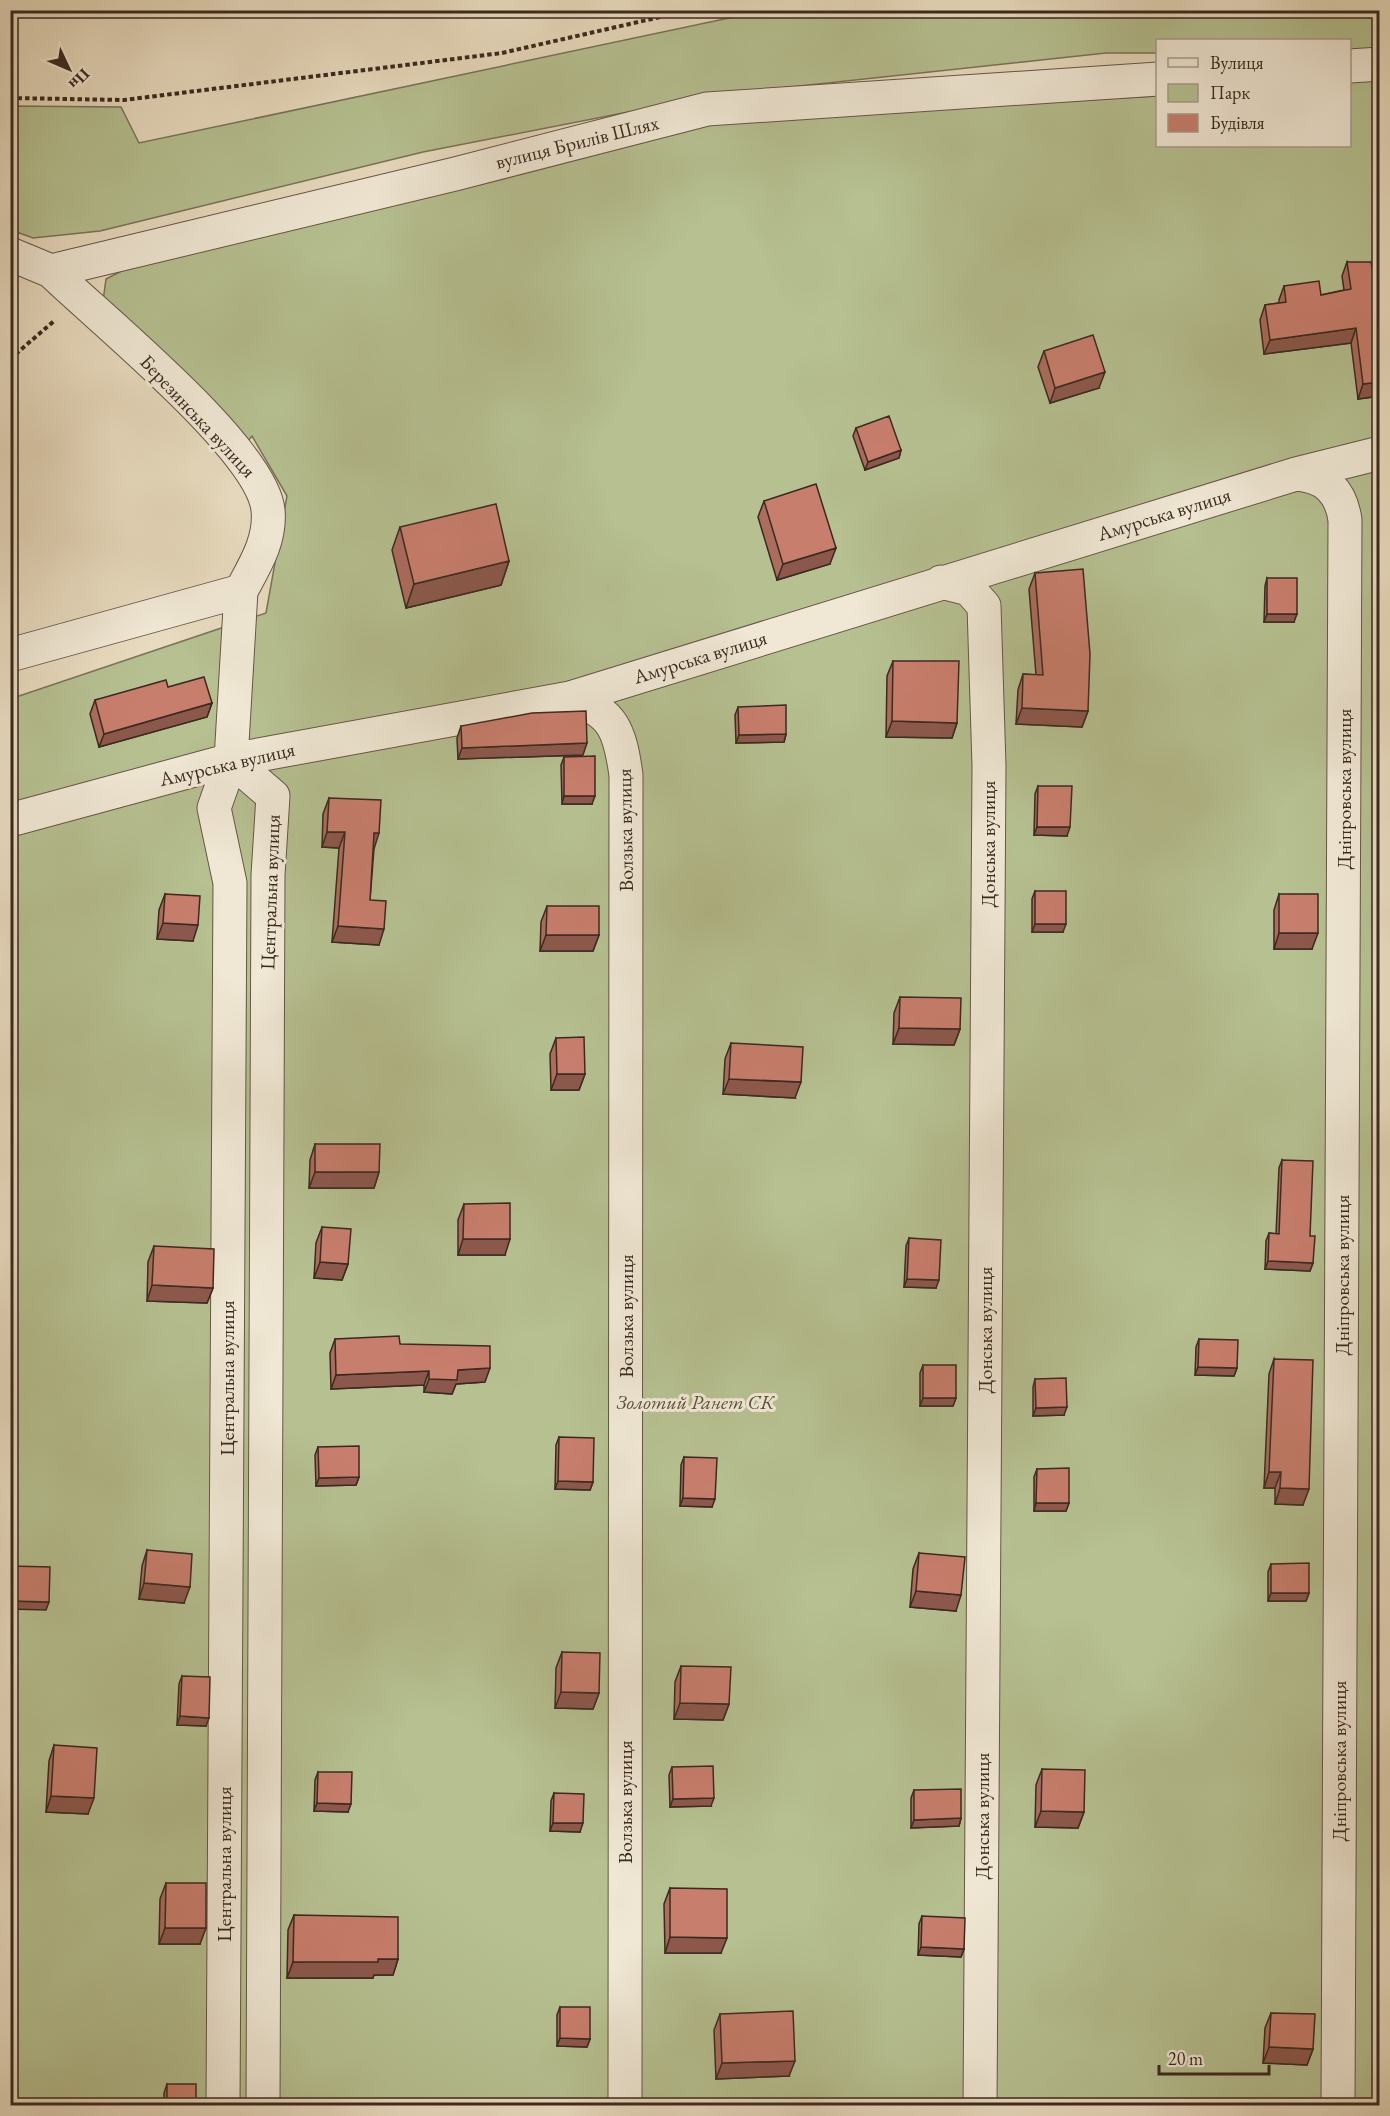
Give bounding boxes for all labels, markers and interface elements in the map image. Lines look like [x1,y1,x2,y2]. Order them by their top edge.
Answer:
north arrow [39,39,99,99]
legend [1156,39,1351,147]
text: Вулиця [1210,51,1263,74]
text: Пн [64,64,95,94]
text: Парк [1210,81,1250,104]
street label: вулиця Брилів Шлях [493,109,662,175]
text: Будівля [1210,111,1265,134]
street label: Березинська вулиця [134,349,262,483]
street label: Амурська вулиця [1093,481,1234,547]
street label: Амурська вулиця [629,624,770,690]
street label: Дніпровська вулиця [1331,708,1357,869]
street label: Амурська вулиця [156,736,297,792]
street label: Волзька вулиця [611,768,639,892]
street label: Донська вулиця [975,780,1001,908]
street label: Центральна вулиця [254,814,286,970]
street label: Дніпровська вулиця [1329,1194,1355,1355]
street label: Волзька вулиця [613,1254,639,1378]
street label: Донська вулиця [972,1266,998,1394]
street label: Центральна вулиця [214,1300,240,1456]
park label: Золотий Ранет СК [616,1389,775,1415]
street label: Дніпровська вулиця [1326,1680,1352,1841]
street label: Волзька вулиця [612,1740,638,1864]
street label: Донська вулиця [969,1752,995,1880]
street label: Центральна вулиця [211,1786,237,1942]
scale bar [1159,2038,1268,2076]
text: 20 m [1168,2047,1203,2070]

